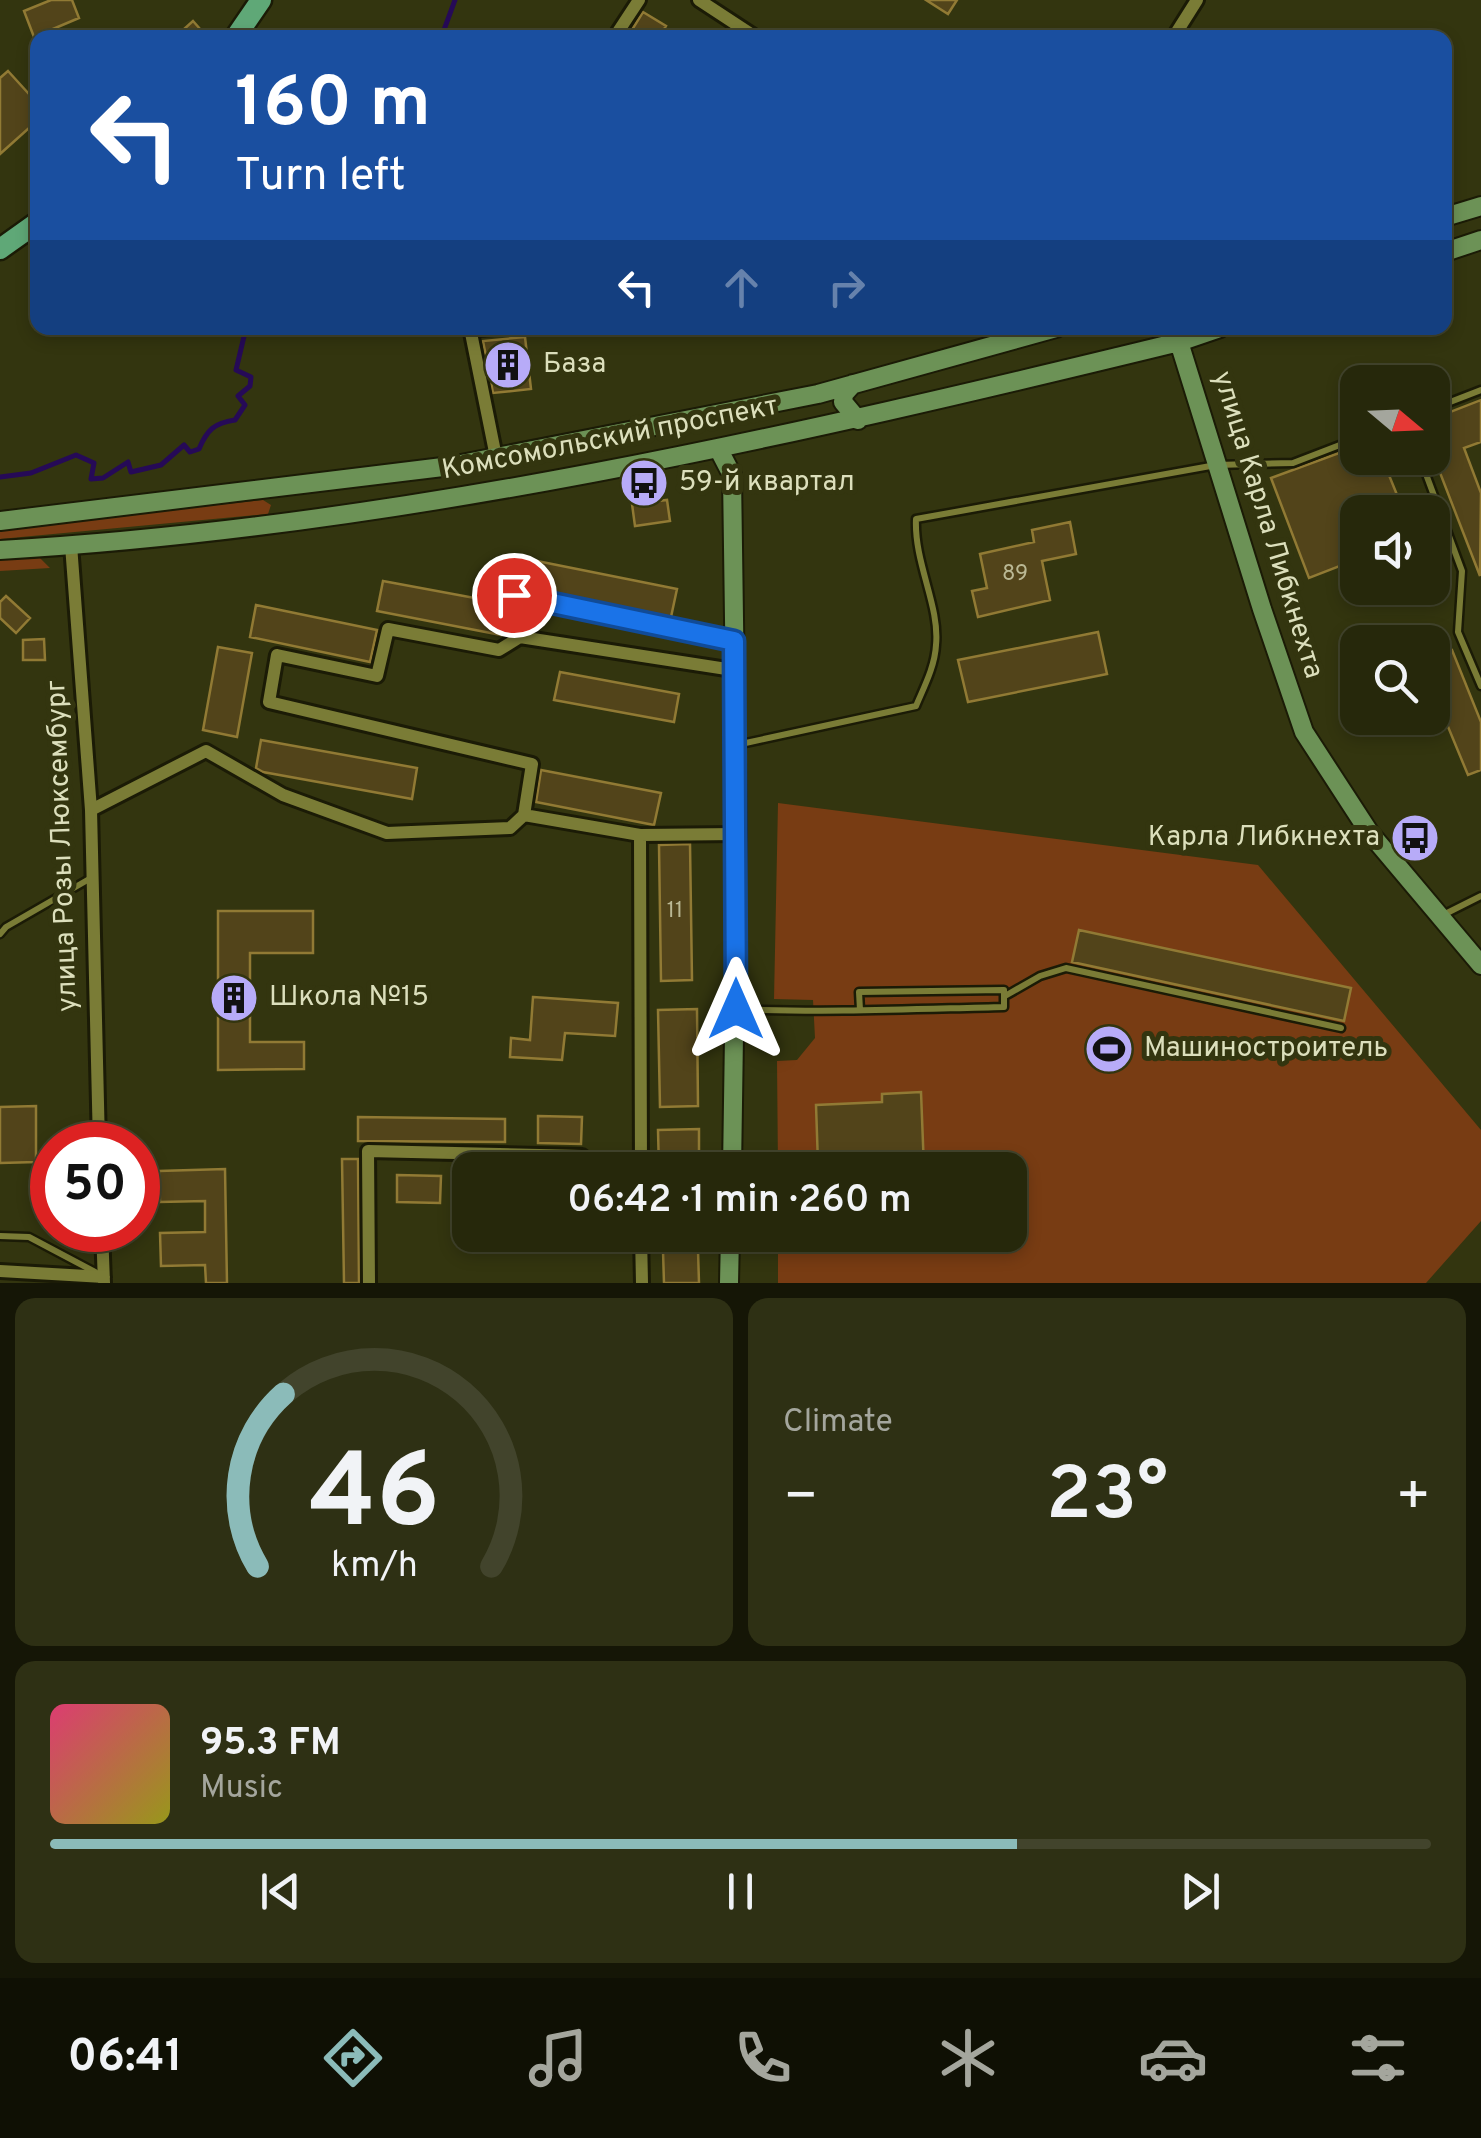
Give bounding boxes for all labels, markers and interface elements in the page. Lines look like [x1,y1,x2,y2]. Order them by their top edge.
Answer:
text: 160 m [235,62,431,151]
icon: left [70,70,200,200]
text: Turn left [235,149,406,206]
icon: left [609,260,664,315]
icon: ahead [714,260,769,315]
icon: right [819,260,874,315]
building icon: База [482,339,534,391]
place label: База [543,347,606,383]
north arrow [1340,365,1450,475]
map controls [1340,365,1450,735]
street label: улица Карла Либкнехта [1203,367,1331,683]
street label: Комсомольский проспект [439,389,781,489]
bus stop icon: 59-й квартал [618,457,670,509]
place label: 59-й квартал [679,465,855,501]
button: sound [1340,495,1450,605]
pin [472,553,557,638]
house number: 89 [1002,561,1028,588]
icon: arrive [487,568,542,623]
button: search [1340,625,1450,735]
street label: улица Розы Люксембург [39,679,87,1013]
bus stop icon: Карла Либкнехта [1389,812,1441,864]
place label: Карла Либкнехта [1148,820,1380,856]
house number: 11 [667,898,683,925]
position arrow [684,957,788,1061]
building icon: Школа №15 [208,972,260,1024]
place label: Школа №15 [269,980,429,1016]
sports icon: Машиностроитель [1083,1023,1135,1075]
place label: Машиностроитель [1144,1031,1388,1067]
speed limit sign: 50 [30,1122,160,1252]
text: 06:42 · 1 min · 260 m [567,1177,912,1226]
text: Climate [783,1403,893,1443]
text: 46 [309,1432,439,1564]
text: 23° [1046,1451,1168,1546]
text: − [783,1464,818,1534]
text: + [1396,1464,1431,1534]
text: km/h [331,1544,417,1590]
text: 95.3 FM [200,1720,341,1769]
text: Music [200,1769,283,1809]
icon: previous [253,1864,308,1919]
icon: pause [713,1864,768,1919]
icon: next [1173,1864,1228,1919]
icon: directions [318,2023,388,2093]
icon: music [523,2023,593,2093]
icon: phone [728,2023,798,2093]
icon: climate [933,2023,1003,2093]
icon: car [1138,2023,1208,2093]
icon: filters [1343,2023,1413,2093]
text: 06:41 [68,2030,183,2087]

